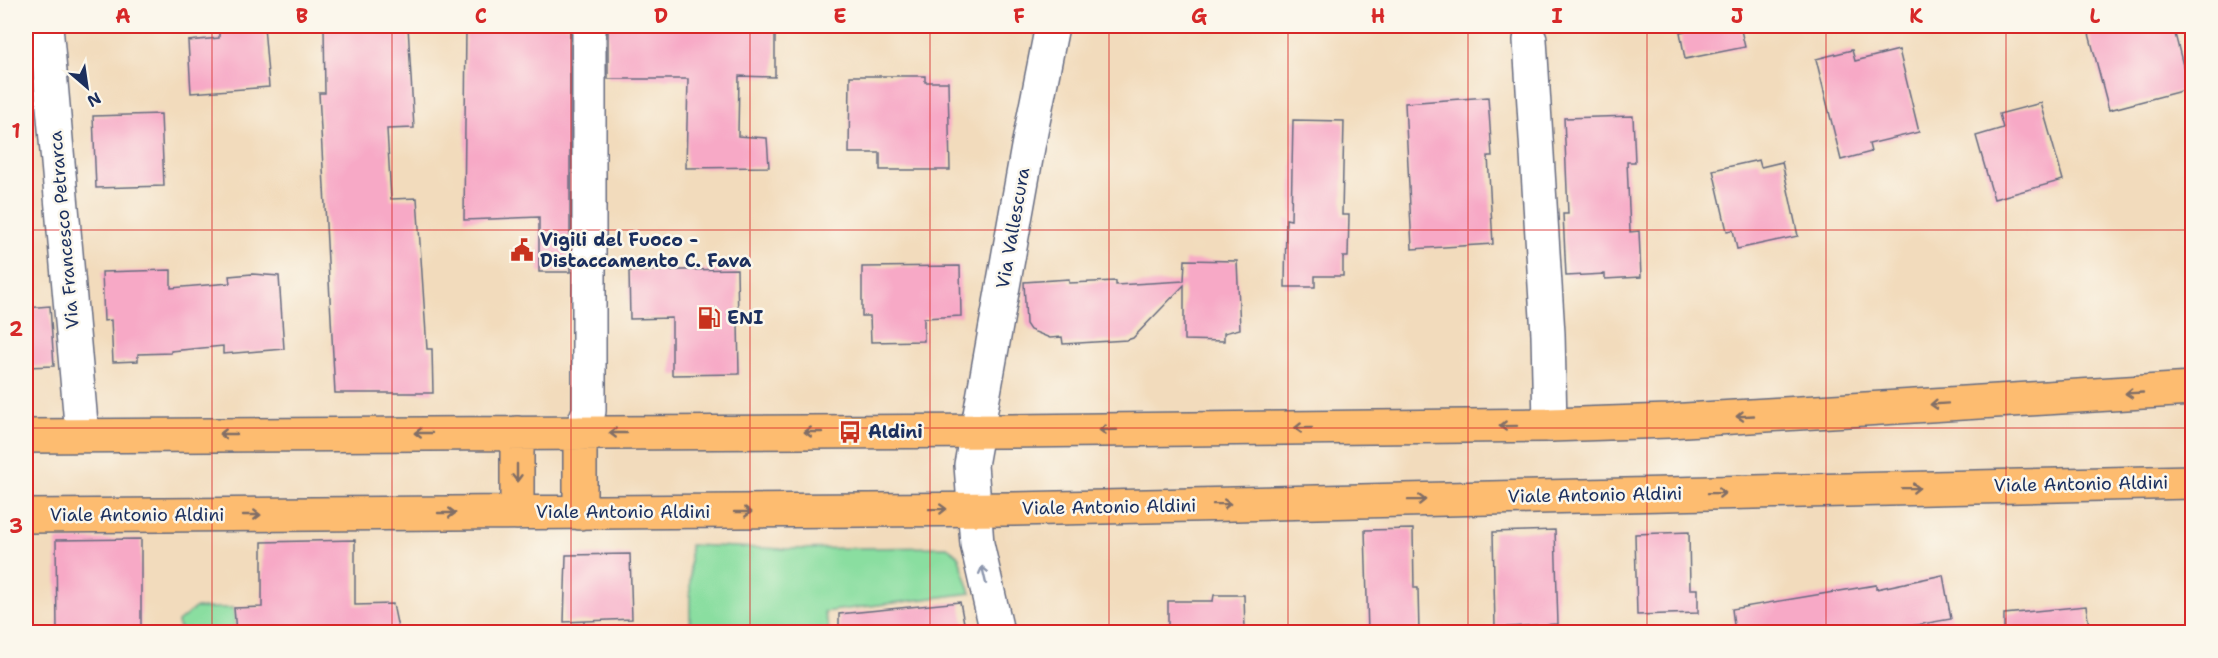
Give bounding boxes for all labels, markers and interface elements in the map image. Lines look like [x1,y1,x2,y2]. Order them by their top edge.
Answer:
text: A [115,3,131,29]
text: B [296,3,308,29]
text: C [475,3,487,29]
text: D [654,3,668,29]
text: E [833,3,847,29]
text: F [1013,3,1025,29]
text: G [1191,3,1207,29]
text: H [1371,3,1385,29]
text: I [1551,3,1563,29]
text: J [1731,3,1744,29]
text: K [1909,3,1923,29]
text: L [2090,3,2101,29]
north arrow [57,57,117,117]
text: N [83,87,105,112]
text: 1 [11,118,21,144]
street label: Via Francesco Petrarca [43,130,85,330]
street label: Via Vallescura [991,166,1035,290]
place label: Vigili del Fuoco - Distaccamento C. Fava [540,228,752,273]
public building icon: Vigili del Fuoco - Distaccamento C. Fava [509,237,535,263]
fuel station icon: ENI [696,305,722,331]
place label: ENI [727,306,763,330]
text: 2 [9,316,23,342]
one-way arrow [2125,387,2145,398]
one-way arrow [1930,399,1950,410]
one-way arrow [1735,411,1755,422]
bus stop icon: Aldini [837,419,863,445]
place label: Aldini [868,420,923,444]
one-way arrow [1499,420,1519,432]
one-way arrow [1294,422,1314,434]
one-way arrow [1099,424,1119,436]
one-way arrow [804,426,824,438]
one-way arrow [414,427,434,439]
one-way arrow [609,427,629,439]
one-way arrow [219,428,239,440]
one-way arrow [511,462,523,482]
street label: Viale Antonio Aldini [1993,470,2169,498]
street label: Viale Antonio Aldini [1507,481,1683,509]
one-way arrow [1901,482,1921,494]
one-way arrow [1706,487,1726,498]
street label: Viale Antonio Aldini [1021,493,1197,521]
one-way arrow [1406,494,1426,505]
one-way arrow [1211,498,1231,510]
street label: Viale Antonio Aldini [536,500,710,524]
street label: Viale Antonio Aldini [50,503,224,527]
one-way arrow [928,503,948,515]
one-way arrow [733,506,753,518]
one-way arrow [436,507,456,519]
one-way arrow [241,509,261,520]
text: 3 [9,513,23,539]
one-way arrow [978,566,989,586]

